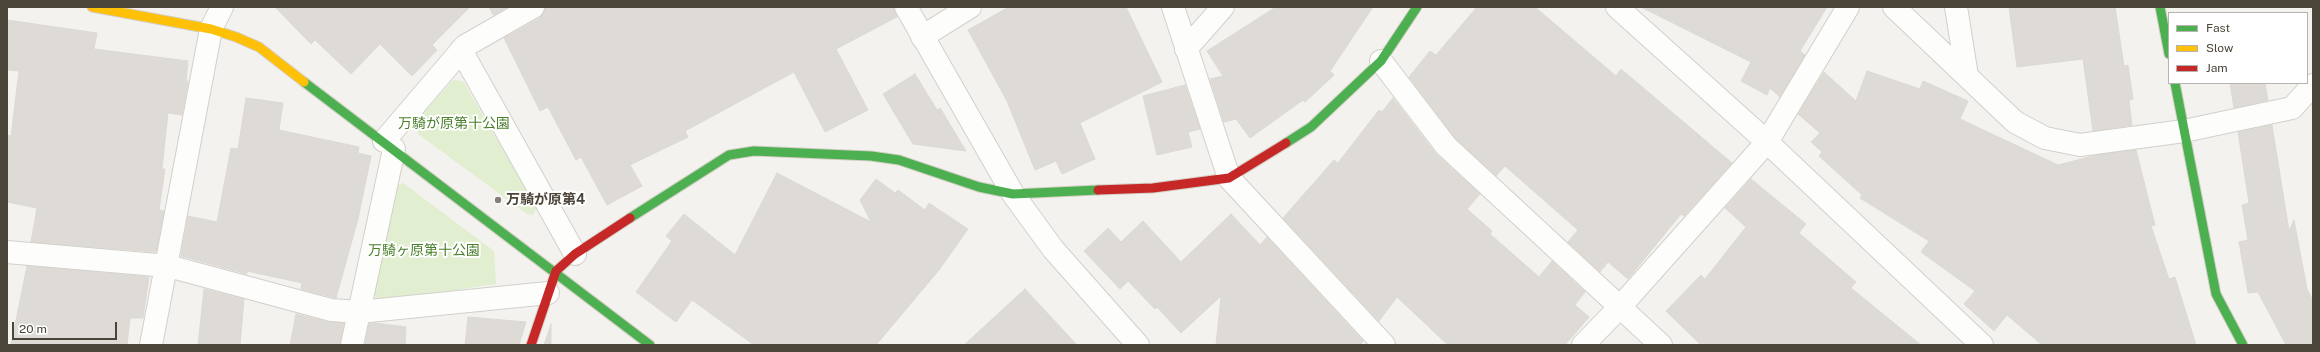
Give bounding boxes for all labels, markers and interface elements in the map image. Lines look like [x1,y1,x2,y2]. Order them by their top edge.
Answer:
legend [2168,12,2308,84]
text: Fast [2206,21,2230,35]
text: Slow [2206,41,2233,55]
text: Jam [2206,61,2228,75]
park label: 万騎が原第十公園 [398,116,510,132]
place label: 万騎が原第4 [506,192,585,208]
marker: 万騎が原第4 [493,195,503,205]
park label: 万騎ヶ原第十公園 [368,243,480,259]
scale bar [14,314,119,340]
text: 20 m [19,322,47,336]

